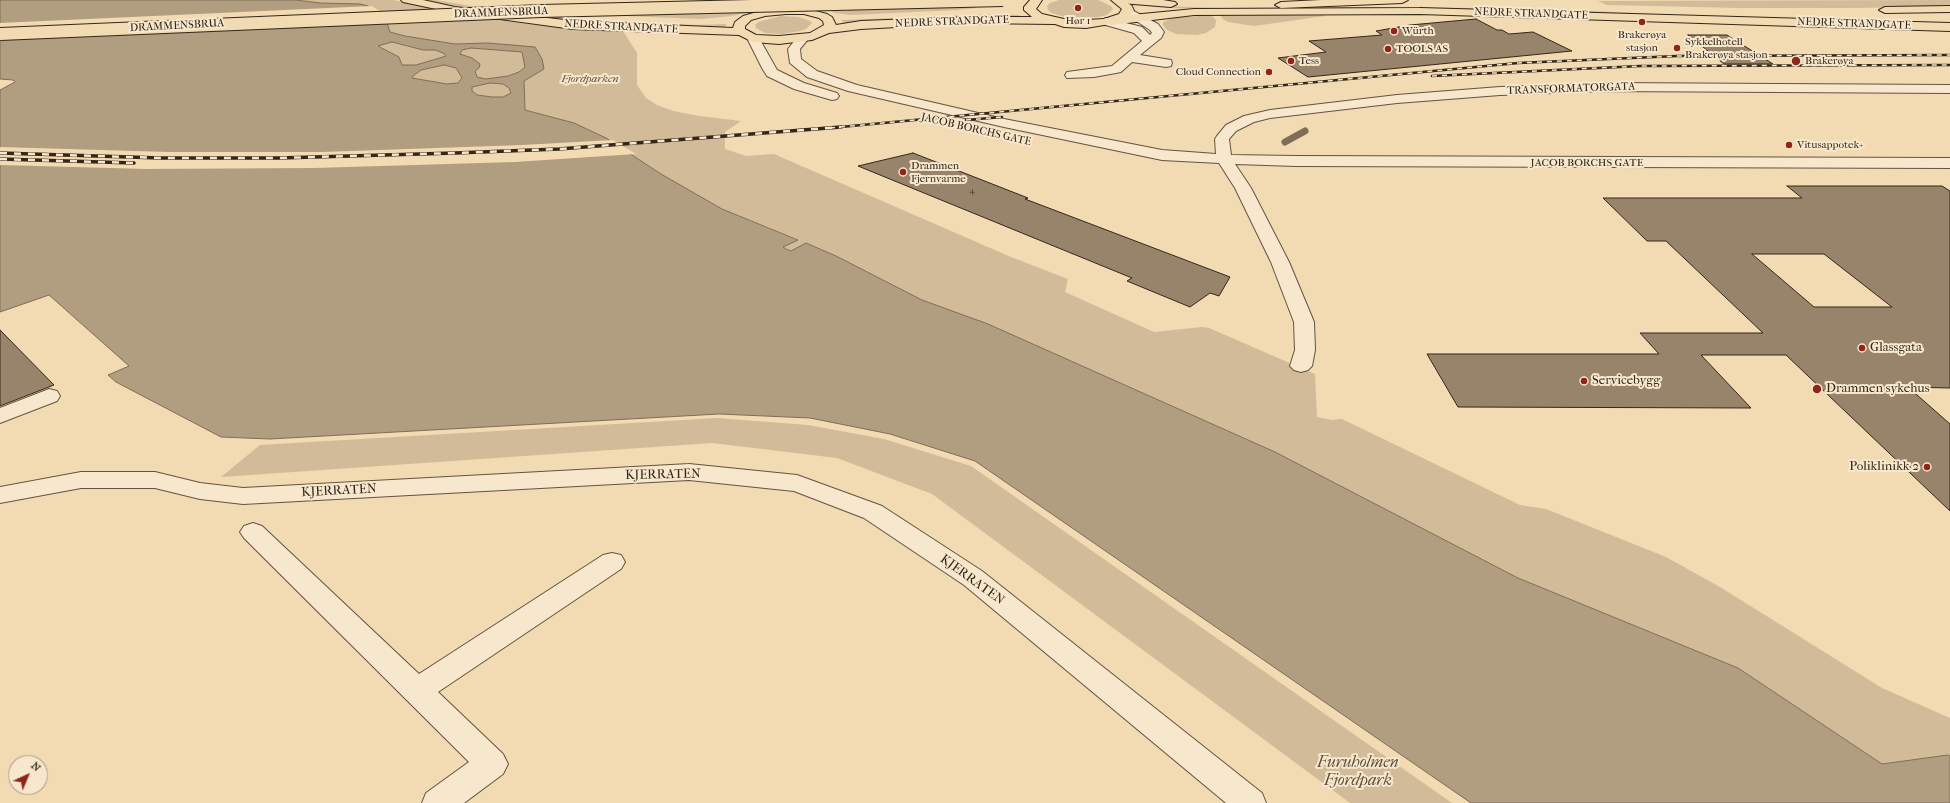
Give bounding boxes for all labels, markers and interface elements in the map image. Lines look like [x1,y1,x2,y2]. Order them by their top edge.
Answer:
marker: Hør 1 [1073,3,1083,13]
street label: DRAMMENSBRUA [454,5,548,21]
street label: NEDRE STRANDGATE [1474,5,1588,23]
street label: NEDRE STRANDGATE [895,13,1009,31]
place label: Hør 1 [1065,14,1091,28]
street label: NEDRE STRANDGATE [1797,15,1911,33]
street label: DRAMMENSBRUA [129,17,225,35]
street label: NEDRE STRANDGATE [564,17,678,37]
marker: Brakerøya stasjon [1637,17,1647,27]
place label: Würth [1402,24,1434,38]
marker: Würth [1389,26,1399,36]
place label: Brakerøya stasjon [1618,28,1666,54]
place label: Sykkelhotell Brakerøya stasjon [1685,35,1768,61]
place label: TOOLS AS [1396,42,1448,56]
marker: Sykkelhotell Brakerøya stasjon [1672,43,1682,53]
marker: TOOLS AS [1383,44,1393,54]
place label: Tess [1299,54,1319,68]
place label: Brakerøya [1805,54,1854,68]
marker: Brakerøya [1790,55,1802,67]
marker: Tess [1286,56,1296,66]
place label: Cloud Connection [1176,65,1261,79]
marker: Cloud Connection [1264,67,1274,77]
park label: Fjordparken [561,72,619,86]
street label: TRANSFORMATORGATA [1507,80,1635,98]
street label: JACOB BORCHS GATE [920,111,1032,149]
place label: Vitusappotek+ [1797,138,1863,152]
marker: Vitusappotek+ [1784,140,1794,150]
street label: JACOB BORCHS GATE [1531,156,1643,170]
place label: Drammen Fjernvarme [911,159,966,185]
marker: Drammen Fjernvarme [898,167,908,177]
house number: 4 [969,186,975,196]
place label: Glassgata [1870,340,1922,356]
marker: Glassgata [1857,343,1867,353]
place label: Servicebygg [1592,373,1660,389]
marker: Servicebygg [1579,376,1589,386]
place label: Drammen sykehus [1826,381,1929,397]
marker: Drammen sykehus [1811,383,1823,395]
place label: Poliklinikk 2 [1849,459,1919,475]
marker: Poliklinikk 2 [1922,462,1932,472]
street label: KJERRATEN [625,467,701,483]
street label: KJERRATEN [301,481,377,501]
street label: KJERRATEN [937,551,1007,609]
park label: Furuholmen Fjordpark [1317,753,1399,791]
north arrow [8,755,48,795]
text: N [28,759,44,774]

